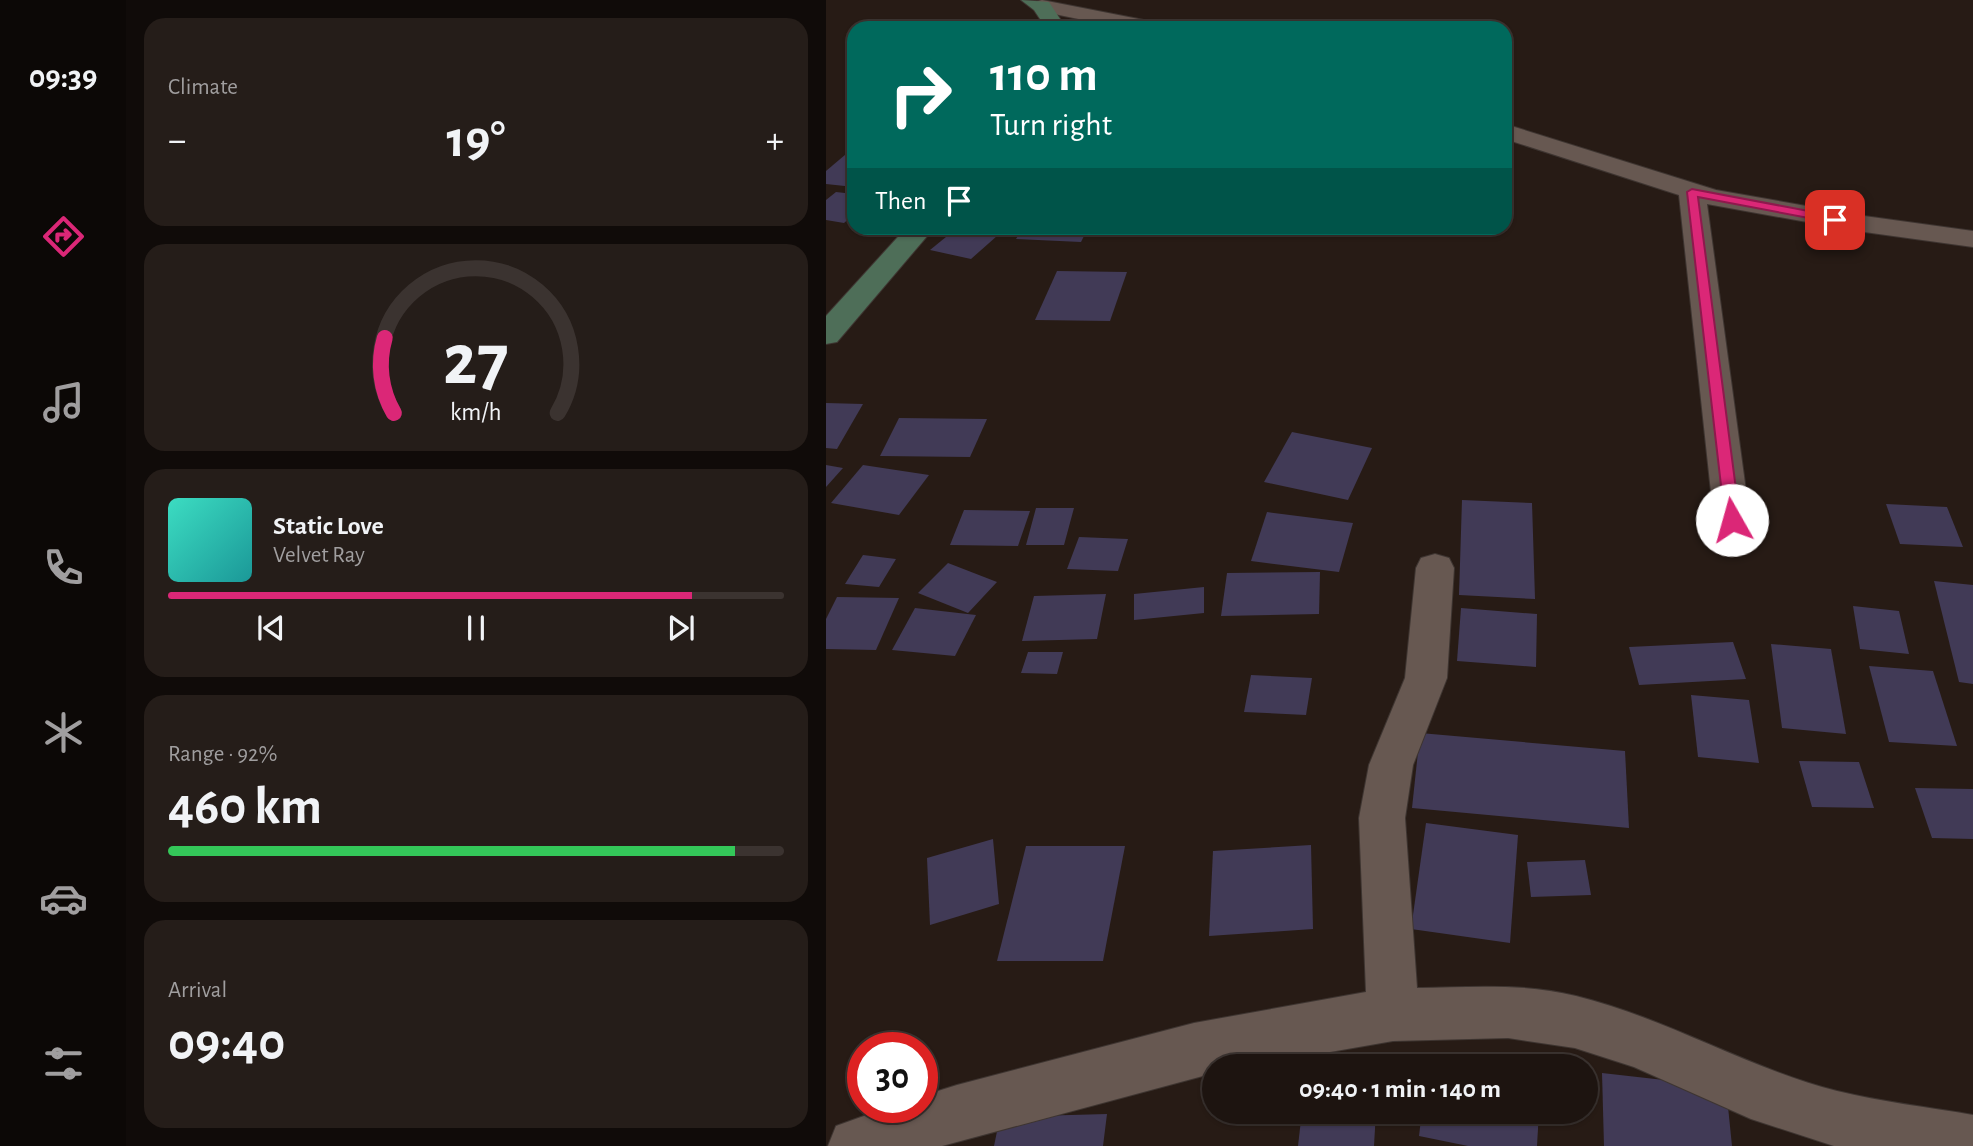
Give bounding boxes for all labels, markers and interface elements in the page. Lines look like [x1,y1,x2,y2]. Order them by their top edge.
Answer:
icon: right [875,49,966,140]
text: 110 m [990,51,1098,100]
text: 09:39 [29,61,97,93]
text: Climate [168,76,238,99]
text: Turn right [990,109,1112,141]
text: 19° [446,114,506,166]
text: − [168,122,186,160]
text: + [766,122,784,160]
icon: arrive [940,182,978,220]
text: Then [875,188,926,214]
pin [1805,190,1865,250]
icon: arrive [1816,201,1854,239]
icon: directions [39,212,88,261]
text: 27 [443,326,509,399]
icon: music [39,378,88,427]
text: km/h [450,400,502,425]
position arrow [1695,483,1769,557]
text: Static Love [273,513,384,539]
icon: phone [39,543,88,592]
text: Velvet Ray [273,544,365,567]
icon: previous [252,609,290,647]
icon: pause [457,609,495,647]
icon: next [662,609,700,647]
icon: climate [39,708,88,757]
text: Range · 92% [168,743,277,766]
text: 460 km [168,781,322,833]
icon: car [39,874,88,923]
text: Arrival [168,979,227,1002]
text: 09:40 [168,1017,285,1069]
speed limit sign: 30 [847,1032,938,1123]
icon: filters [39,1039,88,1088]
text: 09:40 · 1 min · 140 m [1299,1076,1501,1102]

